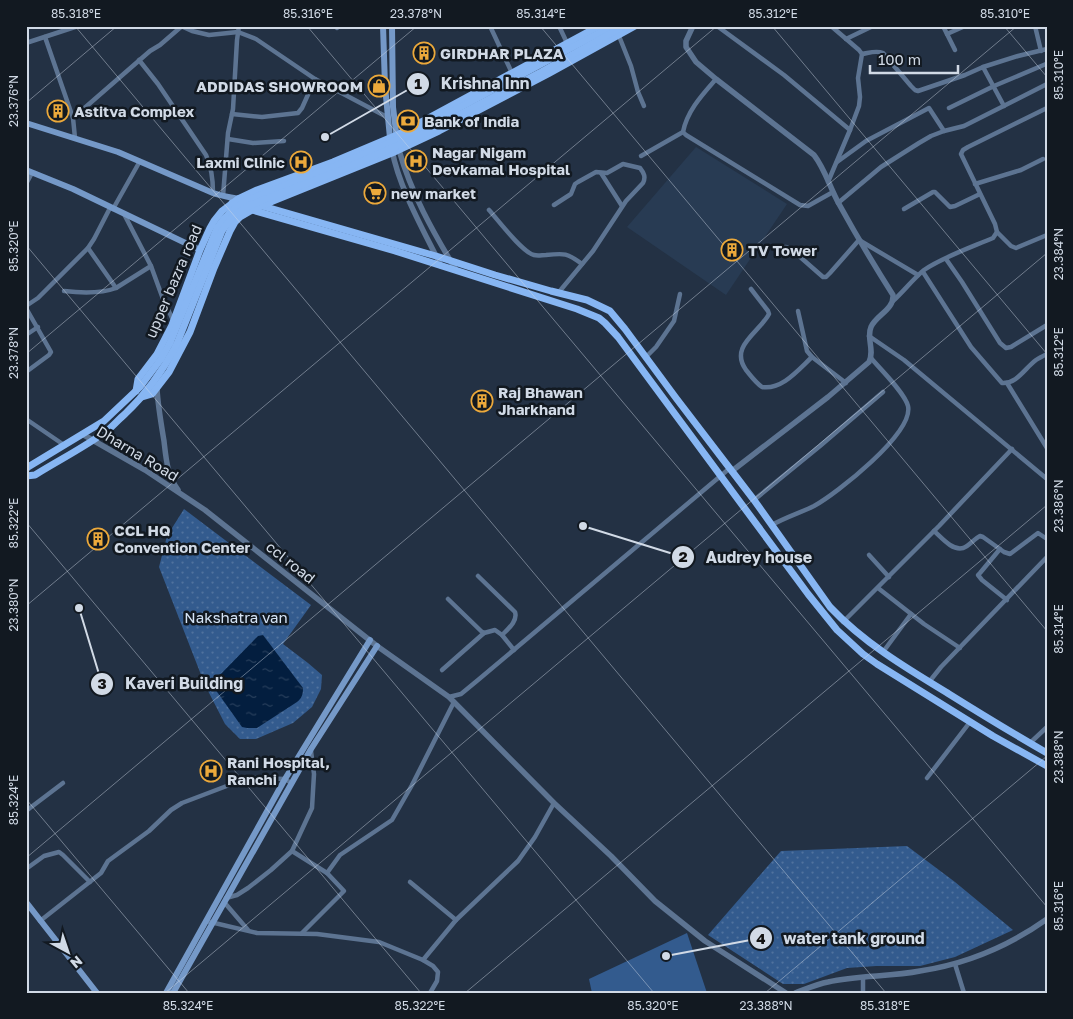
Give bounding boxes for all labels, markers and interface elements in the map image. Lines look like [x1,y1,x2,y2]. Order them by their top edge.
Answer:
text: 85.318°E [51,6,101,21]
text: 85.316°E [283,6,333,21]
text: 23.378°N [390,6,442,21]
text: 85.314°E [516,6,566,21]
text: 85.312°E [748,6,798,21]
text: 85.310°E [980,6,1030,21]
building icon: GIRDHAR PLAZA [412,41,436,65]
scale bar [870,42,958,74]
place label: GIRDHAR PLAZA [440,44,564,62]
text: 100 m [878,50,921,68]
text: 85.310°E [1051,50,1066,100]
callout: Krishna Inn [405,68,539,99]
text: Krishna Inn [441,73,529,93]
shop icon: ADDIDAS SHOWROOM [367,74,391,98]
text: 1 [414,74,422,92]
text: 23.376°N [6,75,21,127]
place label: ADDIDAS SHOWROOM [196,77,363,95]
building icon: Astitva Complex [46,99,70,123]
place label: Astitva Complex [74,102,195,120]
bank icon: Bank of India [396,109,420,133]
place label: Bank of India [424,112,519,130]
place label: Nagar Nigam Devkamal Hospital [432,143,570,178]
hospital icon: Nagar Nigam Devkamal Hospital [404,149,428,173]
hospital icon: Laxmi Clinic [289,150,313,174]
place label: Laxmi Clinic [196,153,285,171]
supermarket icon: new market [363,181,387,205]
place label: new market [391,184,476,202]
text: 85.320°E [6,220,21,272]
street label: upper bazra road [141,222,205,340]
text: 23.384°N [1051,228,1066,280]
building icon: TV Tower [720,238,744,262]
place label: TV Tower [748,241,817,259]
text: 23.378°N [6,327,21,379]
text: 85.312°E [1051,327,1066,377]
place label: Raj Bhawan Jharkhand [498,383,583,418]
building icon: Raj Bhawan Jharkhand [470,389,494,413]
street label: Dharna Road [94,422,182,484]
text: 23.386°N [1051,480,1066,532]
text: 85.322°E [6,498,21,548]
place label: CCL HQ Convention Center [114,521,250,556]
building icon: CCL HQ Convention Center [86,527,110,551]
street label: ccl road [263,537,319,587]
callout: Audrey house [671,542,822,573]
text: 2 [678,547,688,565]
text: Audrey house [706,547,812,567]
text: 23.380°N [6,578,21,632]
text: 85.314°E [1051,604,1066,654]
park label: Nakshatra van [184,608,288,626]
callout: Kaveri Building [90,668,253,699]
text: Kaveri Building [125,673,243,693]
text: 3 [97,674,107,692]
text: 23.388°N [1051,730,1066,784]
place label: Rani Hospital, Ranchi [227,753,330,788]
hospital icon: Rani Hospital, Ranchi [199,759,223,783]
text: 85.324°E [6,775,21,825]
text: 85.316°E [1051,881,1066,931]
callout: water tank ground [748,923,935,954]
north arrow [42,926,92,976]
text: water tank ground [783,928,925,948]
text: 4 [756,929,766,947]
text: N [67,952,86,972]
text: 85.324°E [163,998,213,1013]
text: 85.322°E [395,998,445,1013]
text: 85.320°E [627,998,679,1013]
text: 23.388°N [739,998,793,1013]
text: 85.318°E [860,998,910,1013]

